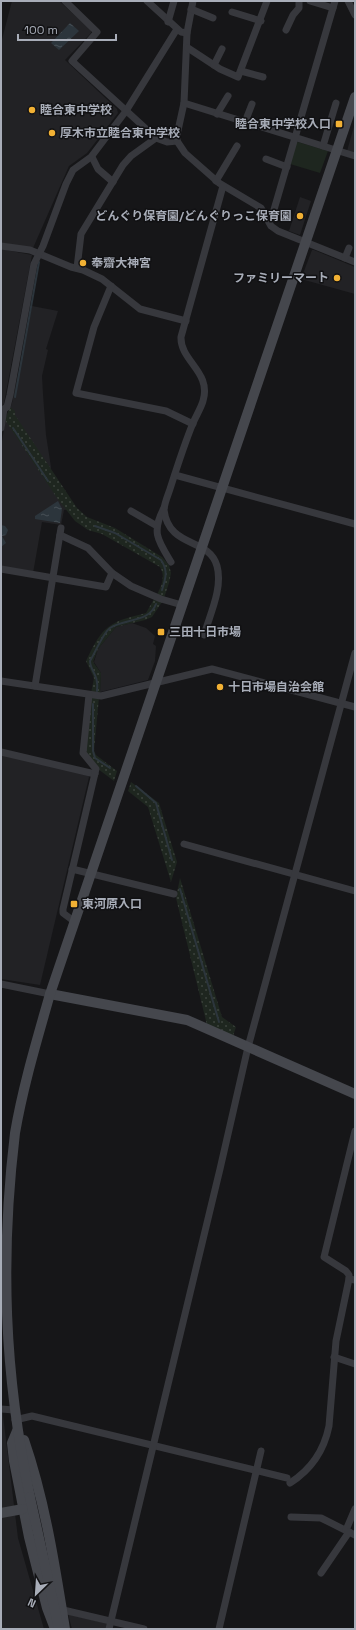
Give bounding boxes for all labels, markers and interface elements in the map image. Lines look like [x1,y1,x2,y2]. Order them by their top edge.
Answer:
scale bar [18,16,116,42]
text: 100 m [24,22,58,38]
place label: 睦合東中学校 [40,102,112,118]
marker: 睦合東中学校 [27,105,37,115]
place label: 睦合東中学校入口 [235,116,331,132]
marker: 睦合東中学校入口 [334,119,344,129]
place label: 厚木市立睦合東中学校 [60,125,180,141]
marker: 厚木市立睦合東中学校 [47,128,57,138]
place label: どんぐり保育園/どんぐりっこ保育園 [95,208,292,224]
marker: どんぐり保育園/どんぐりっこ保育園 [295,211,305,221]
place label: 奉齋大神宮 [91,255,151,271]
marker: 奉齋大神宮 [78,258,88,268]
place label: ファミリーマート [233,270,329,286]
marker: ファミリーマート [332,273,342,283]
place label: 三田十日市場 [169,624,241,640]
marker: 三田十日市場 [156,627,166,637]
place label: 十日市場自治会館 [228,679,324,695]
marker: 十日市場自治会館 [215,682,225,692]
place label: 東河原入口 [82,896,142,912]
marker: 東河原入口 [69,899,79,909]
north arrow [16,1574,56,1614]
text: N [25,1595,38,1611]

